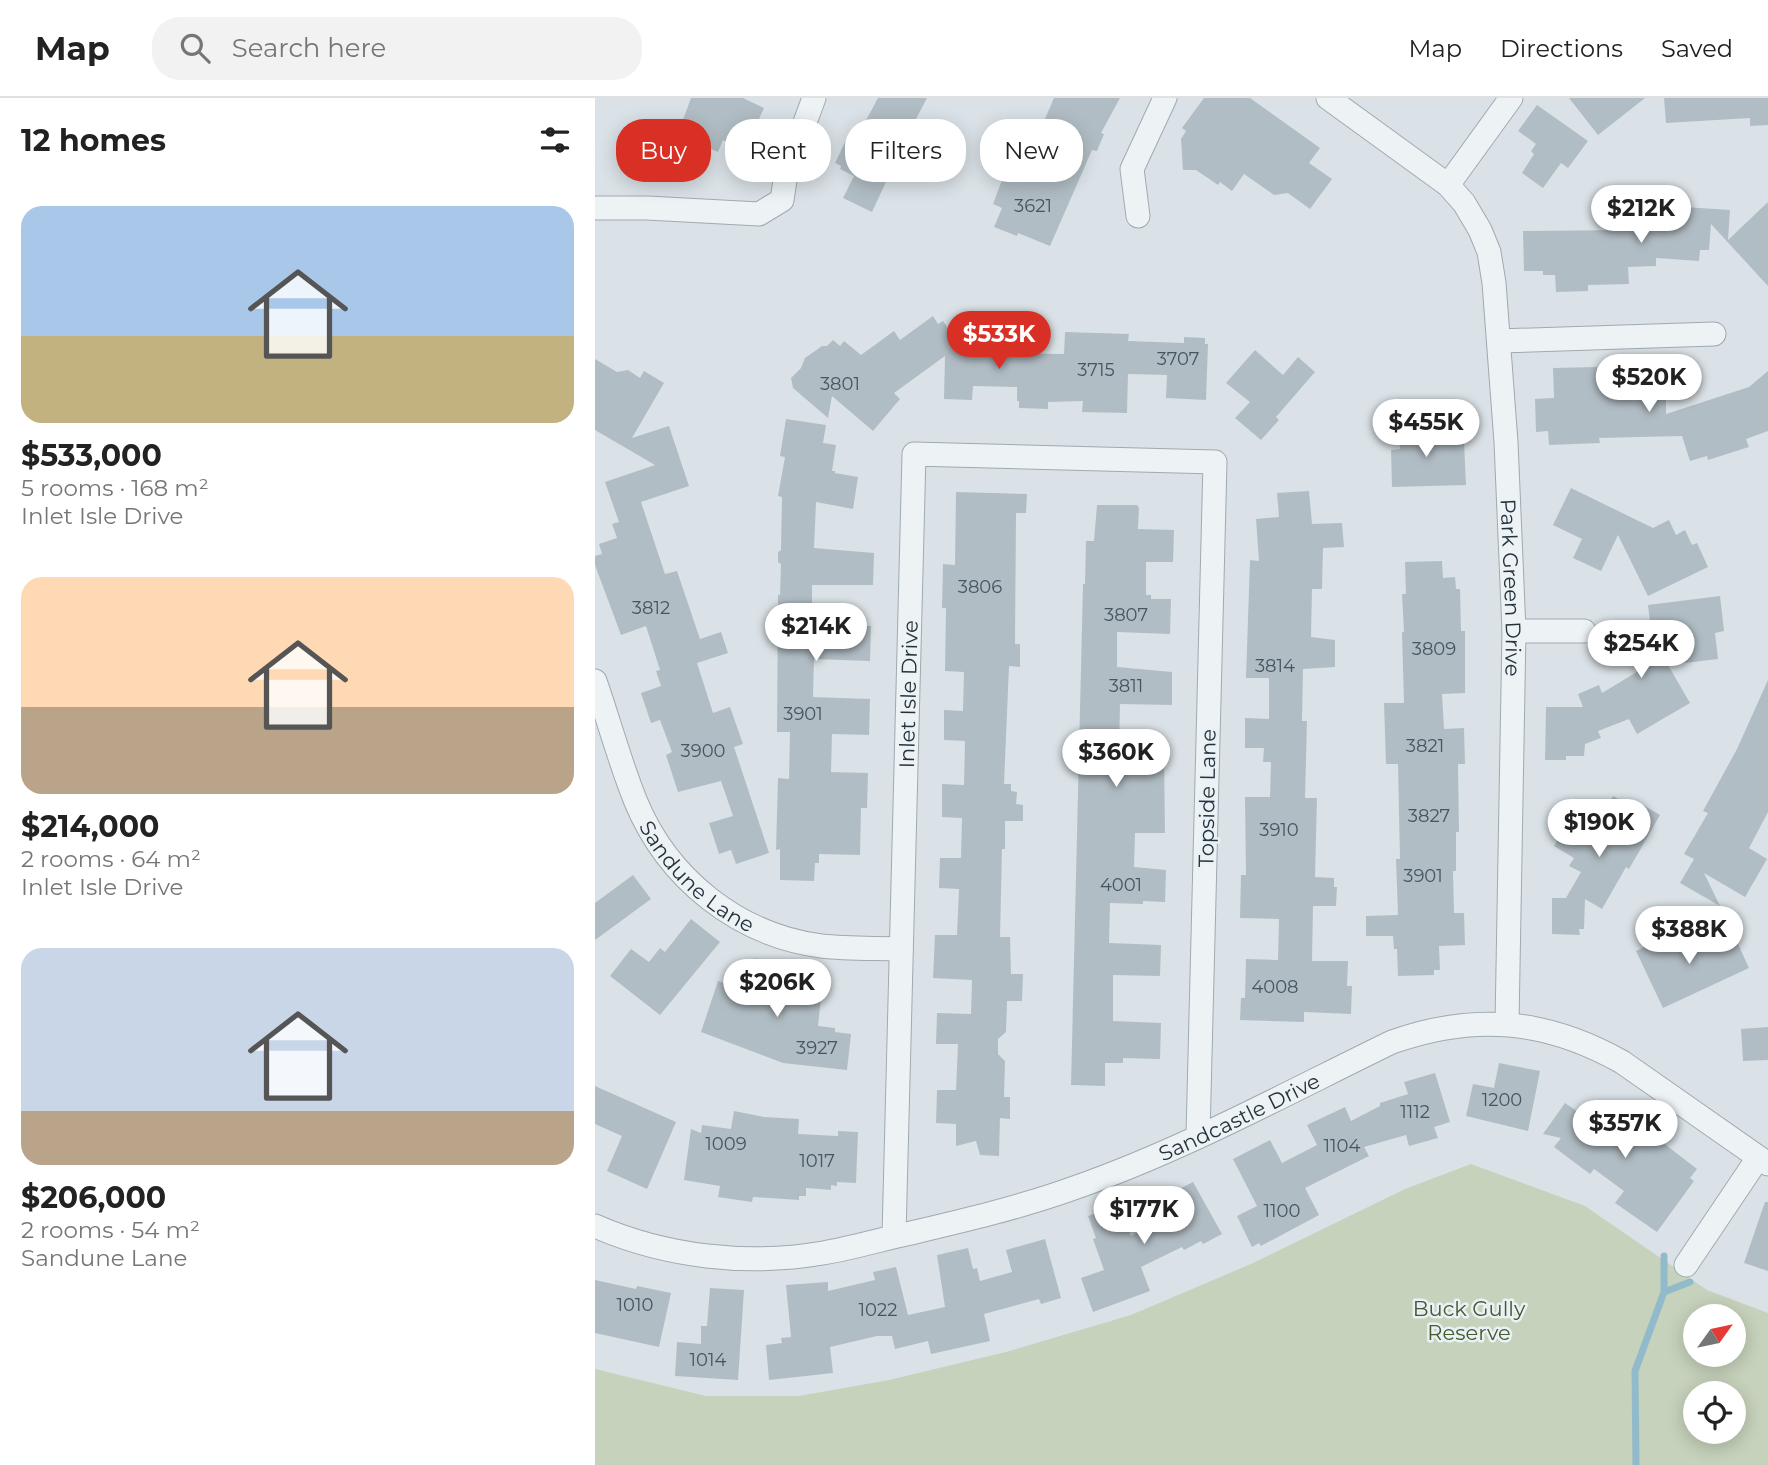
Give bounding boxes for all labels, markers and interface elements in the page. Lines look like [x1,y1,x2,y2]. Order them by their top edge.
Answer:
search box [152,17,642,80]
text: Map [35,28,110,68]
icon: search [176,29,214,67]
text: Search here [232,32,386,64]
text: Map [1409,34,1462,63]
text: Directions [1500,34,1623,63]
text: Saved [1661,34,1733,63]
chip: Buy [616,119,711,182]
chip: Rent [725,119,831,182]
chip: Filters [845,119,966,182]
chip: New [980,119,1083,182]
icon: filters [536,121,574,159]
text: 12 homes [21,122,166,159]
pin: $212K [1592,186,1690,245]
text: $212K [1607,194,1675,222]
house number: 3621 [1014,195,1052,217]
icon: home [235,251,361,377]
pin: $533K [950,312,1048,371]
text: $533K [963,320,1035,348]
house number: 3707 [1157,348,1199,370]
pin: $520K [1600,354,1698,414]
house number: 3715 [1077,359,1115,381]
text: $520K [1612,363,1686,391]
house number: 3801 [820,373,860,395]
pin: $455K [1377,400,1475,459]
text: $455K [1388,408,1464,436]
text: $533,000 [21,437,162,474]
text: 5 rooms · 168 m² [21,474,209,502]
street label: Park Green Drive [1496,498,1527,677]
text: Inlet Isle Drive [21,502,183,530]
house number: 3806 [958,576,1002,598]
house number: 3812 [632,597,670,619]
pin: $214K [767,603,865,663]
house number: 3807 [1104,604,1148,626]
text: $214K [781,612,851,640]
street label: Inlet Isle Drive [893,620,922,769]
pin: $254K [1592,620,1690,680]
icon: home [235,622,361,748]
text: $254K [1604,629,1678,657]
house number: 3809 [1412,638,1456,660]
house number: 3814 [1255,655,1295,677]
house number: 3811 [1109,675,1143,697]
house number: 3901 [783,703,823,725]
street label: Topside Lane [1193,729,1221,867]
pin: $360K [1067,730,1165,789]
house number: 3821 [1406,735,1444,757]
text: $360K [1078,738,1154,766]
house number: 3900 [681,740,725,762]
pin: $190K [1550,800,1648,859]
house number: 3827 [1408,805,1450,827]
text: $214,000 [21,808,159,845]
text: $190K [1564,808,1634,836]
street label: Sandune Lane [635,816,759,937]
house number: 3910 [1259,819,1299,841]
text: 2 rooms · 64 m² [21,845,201,873]
house number: 3901 [1403,865,1443,887]
text: Inlet Isle Drive [21,873,183,901]
house number: 4001 [1100,874,1142,896]
pin: $388K [1640,906,1738,966]
text: $388K [1651,915,1727,943]
pin: $206K [728,960,826,1019]
text: $206K [739,968,815,996]
house number: 4008 [1251,976,1299,998]
icon: home [235,993,361,1119]
house number: 3927 [796,1037,838,1059]
street label: Sandcastle Drive [1155,1067,1324,1166]
house number: 1200 [1482,1089,1522,1111]
pin: $357K [1576,1100,1674,1160]
house number: 1112 [1400,1101,1430,1123]
text: $357K [1589,1109,1661,1137]
house number: 1009 [705,1133,747,1155]
house number: 1104 [1324,1135,1361,1157]
house number: 1017 [799,1150,835,1172]
text: $206,000 [21,1179,166,1216]
pin: $177K [1095,1186,1193,1246]
text: $177K [1110,1195,1179,1223]
house number: 1100 [1264,1200,1300,1222]
text: 2 rooms · 54 m² [21,1216,200,1244]
text: Sandune Lane [21,1244,187,1272]
house number: 1010 [617,1294,653,1316]
park label: Buck Gully Reserve [1413,1296,1526,1345]
house number: 1022 [859,1299,897,1321]
north arrow [1683,1304,1747,1367]
map controls [1683,1304,1746,1444]
house number: 1014 [690,1349,727,1371]
button: locate [1683,1381,1746,1444]

